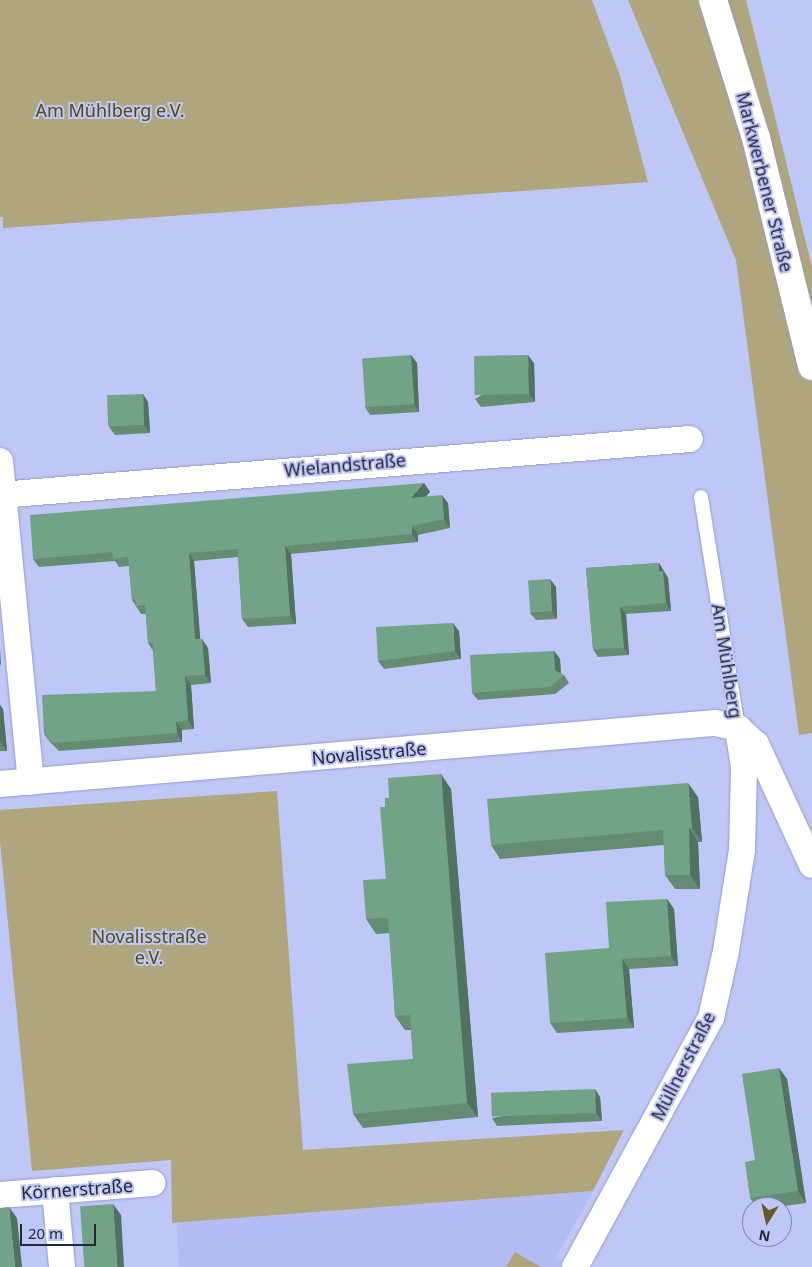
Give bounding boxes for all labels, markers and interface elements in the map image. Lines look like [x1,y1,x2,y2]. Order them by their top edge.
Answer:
street label: Markwerbener Straße [732,90,798,274]
park label: Am Mühlberg e.V. [35,99,185,121]
street label: Wielandstraße [283,449,407,481]
street label: Am Mühlberg [707,602,747,720]
street label: Novalisstraße [311,737,427,769]
park label: Novalisstraße e.V. [91,926,207,969]
street label: Müllnerstraße [646,1008,720,1124]
street label: Körnerstraße [20,1174,134,1204]
north arrow [742,1197,792,1247]
scale bar [22,1214,99,1246]
text: 20 m [28,1223,63,1243]
text: N [757,1226,772,1247]

